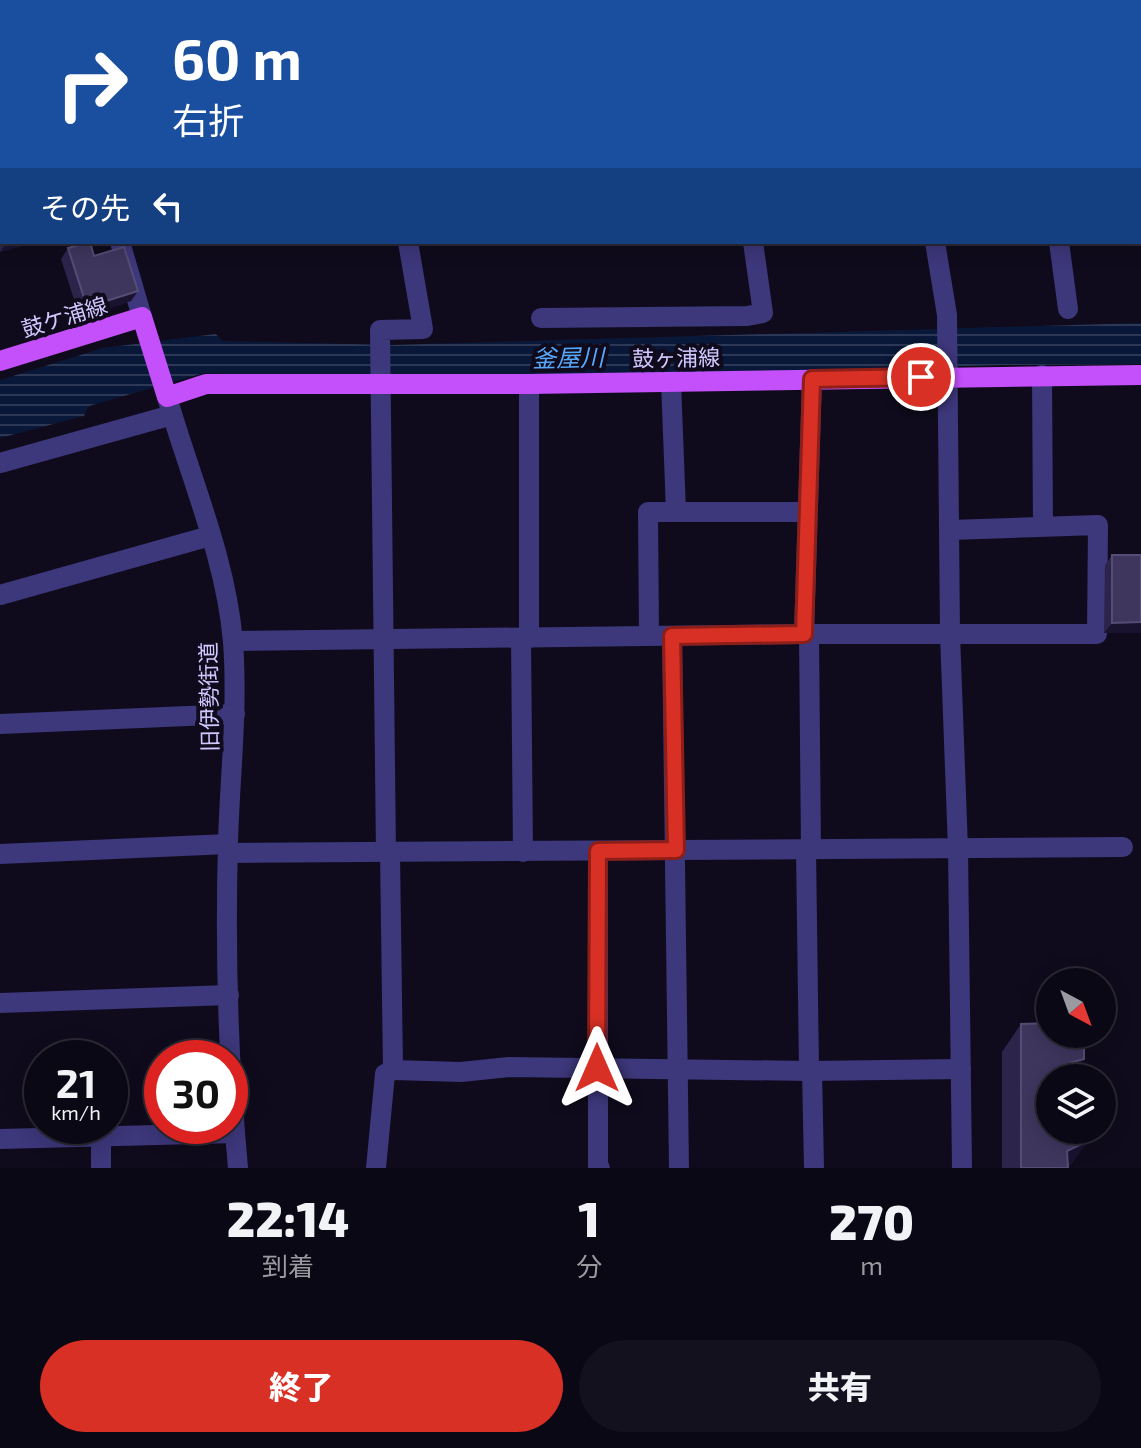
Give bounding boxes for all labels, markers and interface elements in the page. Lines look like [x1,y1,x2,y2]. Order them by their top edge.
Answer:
text: 60 m [172,24,302,91]
icon: right [40,32,144,136]
text: 右折 [172,98,244,141]
icon: left [146,184,190,228]
text: その先 [40,189,130,225]
street label: 鼓ケ浦線 [18,291,110,341]
water label: 釜屋川 [532,342,607,372]
street label: 鼓ヶ浦線 [632,343,720,371]
pin [887,343,955,411]
icon: arrive [899,355,943,399]
street label: 旧伊勢街道 [194,642,222,752]
north arrow [1036,968,1116,1048]
map controls [1036,968,1116,1144]
position arrow [555,1026,639,1110]
speed limit sign: 30 [144,1040,248,1144]
text: 21 [56,1058,96,1106]
button: layers [1036,1064,1116,1144]
text: km/h [51,1100,101,1124]
text: 22:14 [227,1189,349,1247]
text: 1 [578,1189,600,1247]
text: 270 [829,1192,914,1250]
text: m [860,1249,883,1280]
text: 到着 [262,1250,314,1281]
text: 分 [576,1250,602,1281]
button: 終了 [40,1340,563,1432]
button: 共有 [579,1340,1101,1432]

